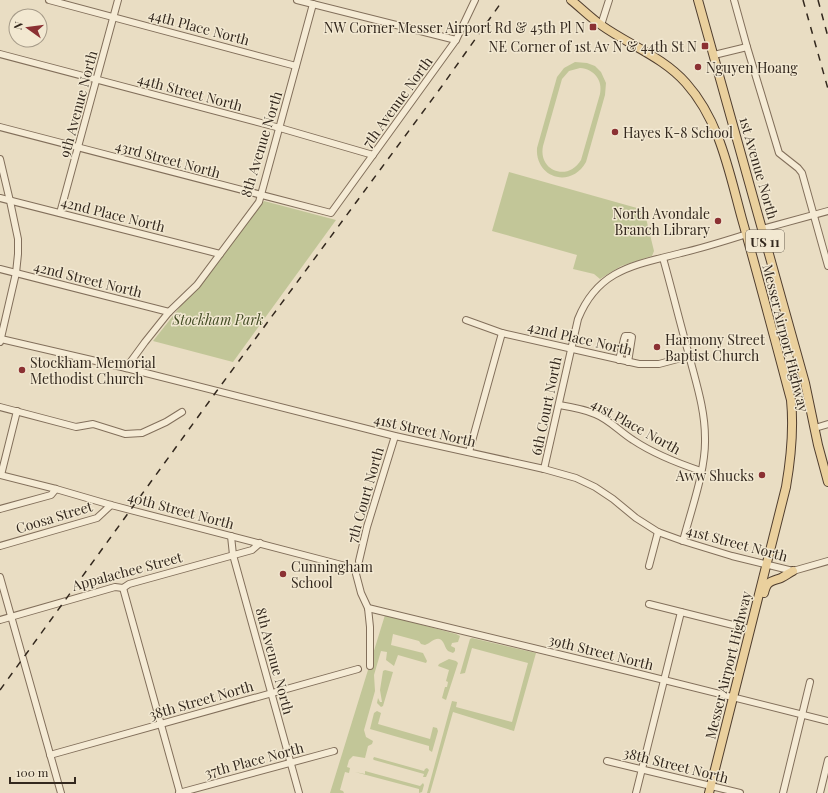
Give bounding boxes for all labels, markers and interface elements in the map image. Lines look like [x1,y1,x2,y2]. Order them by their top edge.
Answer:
street label: 44th Place North [146,4,252,50]
north arrow [8,8,48,48]
place label: NW Corner Messer Airport Rd & 45th Pl N [324,18,585,37]
text: N [10,20,26,31]
marker: NW Corner Messer Airport Rd & 45th Pl N [588,22,598,32]
place label: NE Corner of 1st Av N & 44th St N [489,37,697,56]
marker: NE Corner of 1st Av N & 44th St N [700,41,710,51]
street label: 9th Avenue North [55,48,102,159]
street label: 7th Avenue North [357,52,437,151]
place label: Nguyen Hoang [706,58,798,77]
marker: Nguyen Hoang [693,62,703,72]
street label: 44th Street North [135,69,245,115]
street label: 8th Avenue North [236,88,286,199]
street label: 1st Avenue North [735,115,783,222]
place label: Hayes K-8 School [623,123,733,142]
marker: Hayes K-8 School [610,127,620,137]
street label: 43rd Street North [113,136,223,182]
street label: 42nd Place North [59,192,168,236]
place label: North Avondale Branch Library [613,204,710,239]
marker: North Avondale Branch Library [713,216,723,226]
road number: US 11 [746,230,784,252]
street label: 42nd Street North [32,256,145,302]
street label: Messer Airport Highway [758,262,814,414]
park label: Stockham Park [172,310,263,329]
street label: 42nd Place North [526,317,635,359]
place label: Harmony Street Baptist Church [665,330,766,365]
marker: Harmony Street Baptist Church [652,342,662,352]
place label: Stockham Memorial Methodist Church [30,353,156,388]
street label: 6th Court North [526,354,566,457]
marker: Stockham Memorial Methodist Church [17,365,27,375]
street label: 41st Place North [588,394,685,459]
street label: 41st Street North [372,409,479,451]
street label: 7th Court North [342,444,388,545]
place label: Aww Shucks [675,466,754,485]
marker: Aww Shucks [757,470,767,480]
street label: 40th Street North [126,487,237,534]
street label: Coosa Street [13,496,96,538]
street label: 41st Street North [684,520,790,566]
street label: Appalachee Street [69,547,185,595]
place label: Cunningham School [291,557,373,592]
marker: Cunningham School [278,569,288,579]
street label: Messer Airport Highway [700,589,756,741]
street label: 8th Avenue North [252,605,299,717]
street label: 39th Street North [546,630,656,674]
street label: 38th Street North [147,676,256,724]
street label: 37th Place North [202,737,306,782]
street label: 38th Street North [621,743,731,787]
scale bar [10,759,75,785]
text: 100 m [16,764,49,780]

